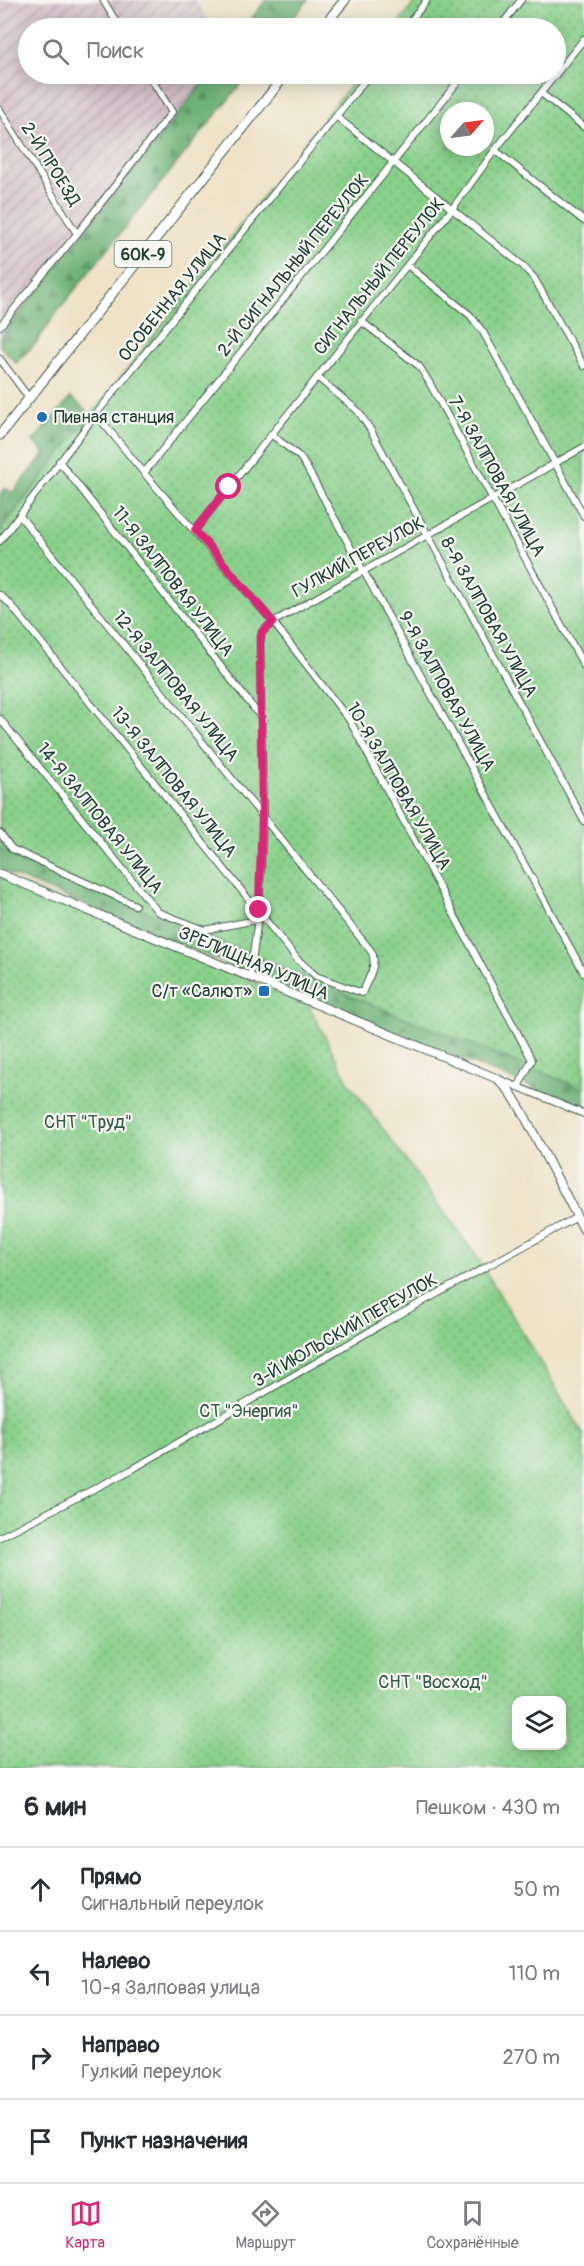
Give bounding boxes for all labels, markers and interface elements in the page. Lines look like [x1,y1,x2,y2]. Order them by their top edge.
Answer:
search box [18,18,566,84]
icon: search [39,35,72,68]
text: Поиск [87,37,144,65]
north arrow [440,102,494,156]
street label: 2-Й ПРОЕЗД [16,118,85,211]
street label: 2-Й СИГНАЛЬНЫЙ ПЕРЕУЛОК [213,169,374,361]
street label: СИГНАЛЬНЫЙ ПЕРЕУЛОК [309,193,450,360]
street label: ОСОБЕННАЯ УЛИЦА [113,228,232,367]
road number: 60К-9 [114,241,172,267]
street label: 7-Я ЗАЛПОВАЯ УЛИЦА [443,392,550,561]
place label: Пивная станция [54,406,174,429]
marker: Пивная станция [35,410,49,424]
route start [215,473,241,499]
street label: 11-Я ЗАЛПОВАЯ УЛИЦА [107,501,239,661]
street label: ГУЛКИЙ ПЕРЕУЛОК [288,512,429,603]
street label: 8-Я ЗАЛПОВАЯ УЛИЦА [435,533,542,702]
street label: 12-Я ЗАЛПОВАЯ УЛИЦА [108,606,244,767]
street label: 9-Я ЗАЛПОВАЯ УЛИЦА [393,607,500,776]
street label: 10-Я ЗАЛПОВАЯ УЛИЦА [341,698,456,875]
street label: 13-Я ЗАЛПОВАЯ УЛИЦА [106,702,242,863]
street label: 14-Я ЗАЛПОВАЯ УЛИЦА [32,738,168,899]
route end [245,896,271,922]
street label: ЗРЕЛИЩНАЯ УЛИЦА [175,921,333,1006]
place label: С/т «Салют» [151,980,252,1003]
marker: С/т «Салют» [257,984,271,998]
park label: СНТ "Труд" [44,1111,132,1134]
street label: 3-Й ИЮЛЬСКИЙ ПЕРЕУЛОК [249,1268,442,1393]
park label: СТ "Энергия" [199,1400,299,1423]
park label: СНТ "Восход" [378,1671,488,1694]
map controls [512,1696,566,1750]
button: layers [512,1696,566,1750]
text: 6 мин [24,1791,86,1823]
text: Пешком · 430 m [416,1795,560,1820]
text: Прямо [81,1863,141,1891]
icon: ahead [24,1873,57,1906]
text: 50 m [513,1877,560,1902]
text: Сигнальный переулок [81,1891,264,1916]
text: Налево [81,1947,150,1975]
icon: left [24,1957,57,1990]
text: 110 m [509,1961,560,1986]
text: 10-я Залповая улица [81,1975,260,2000]
text: Направо [81,2031,160,2059]
icon: right [24,2041,57,2074]
text: 270 m [502,2045,560,2070]
text: Гулкий переулок [81,2059,222,2084]
icon: arrive [24,2125,57,2158]
text: Пункт назначения [81,2127,248,2155]
tab: Карта [65,2197,105,2253]
tab: Маршрут [236,2197,296,2253]
tab: Сохранённые [426,2197,519,2253]

